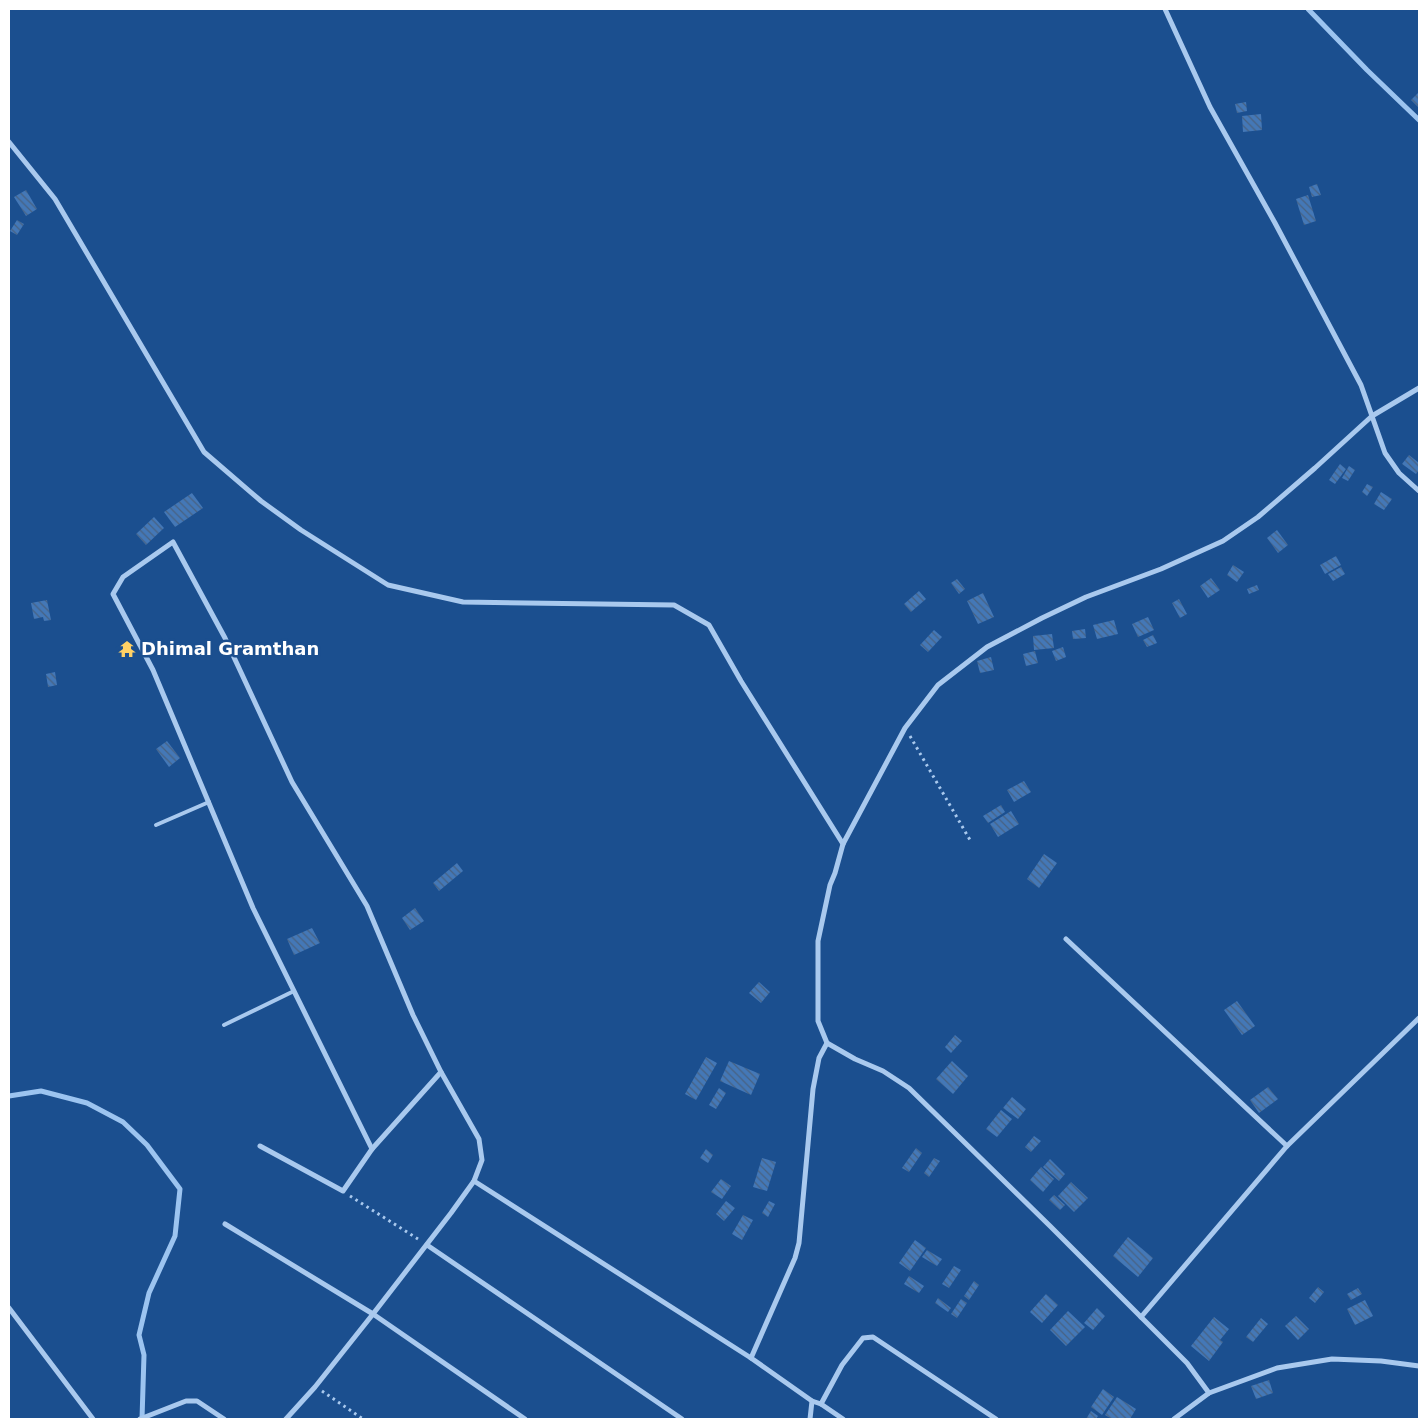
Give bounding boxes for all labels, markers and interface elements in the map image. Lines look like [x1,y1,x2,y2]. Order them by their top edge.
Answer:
place label: Dhimal Gramthan [141,638,319,659]
temple icon: Dhimal Gramthan [117,639,137,659]

